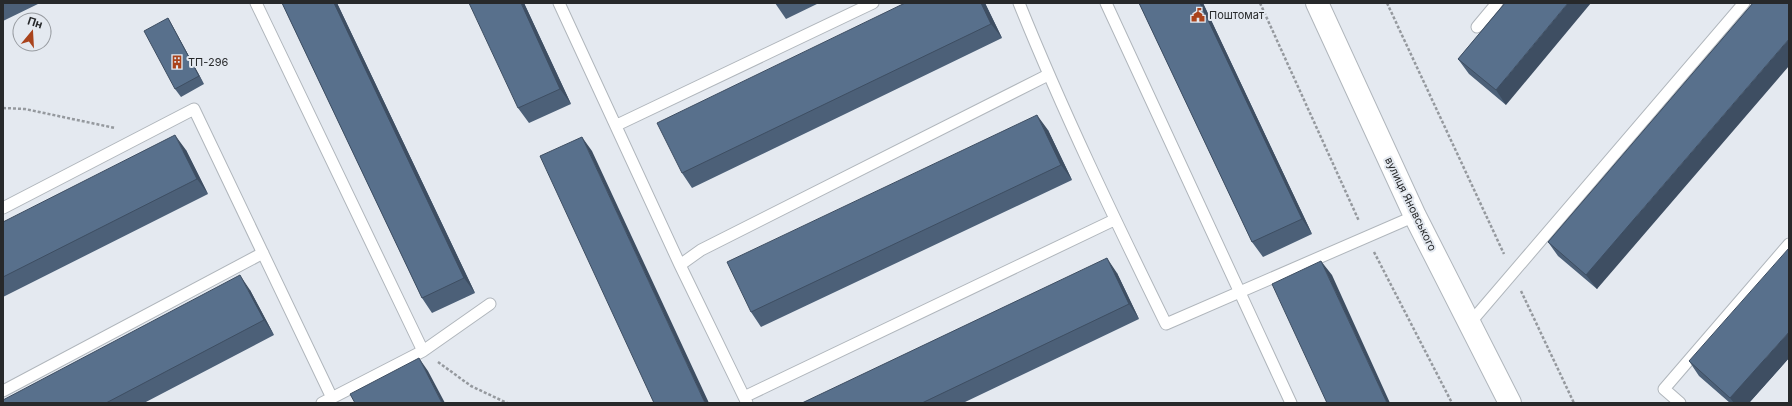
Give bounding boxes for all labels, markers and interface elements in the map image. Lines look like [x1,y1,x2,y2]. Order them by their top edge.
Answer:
public building icon: Поштомат [1190,7,1206,23]
place label: Поштомат [1209,8,1265,22]
north arrow [12,12,52,52]
text: Пн [26,14,45,32]
building icon: ТП-296 [169,54,185,70]
place label: ТП-296 [188,55,228,69]
street label: вулиця Яновського [1382,155,1440,254]

